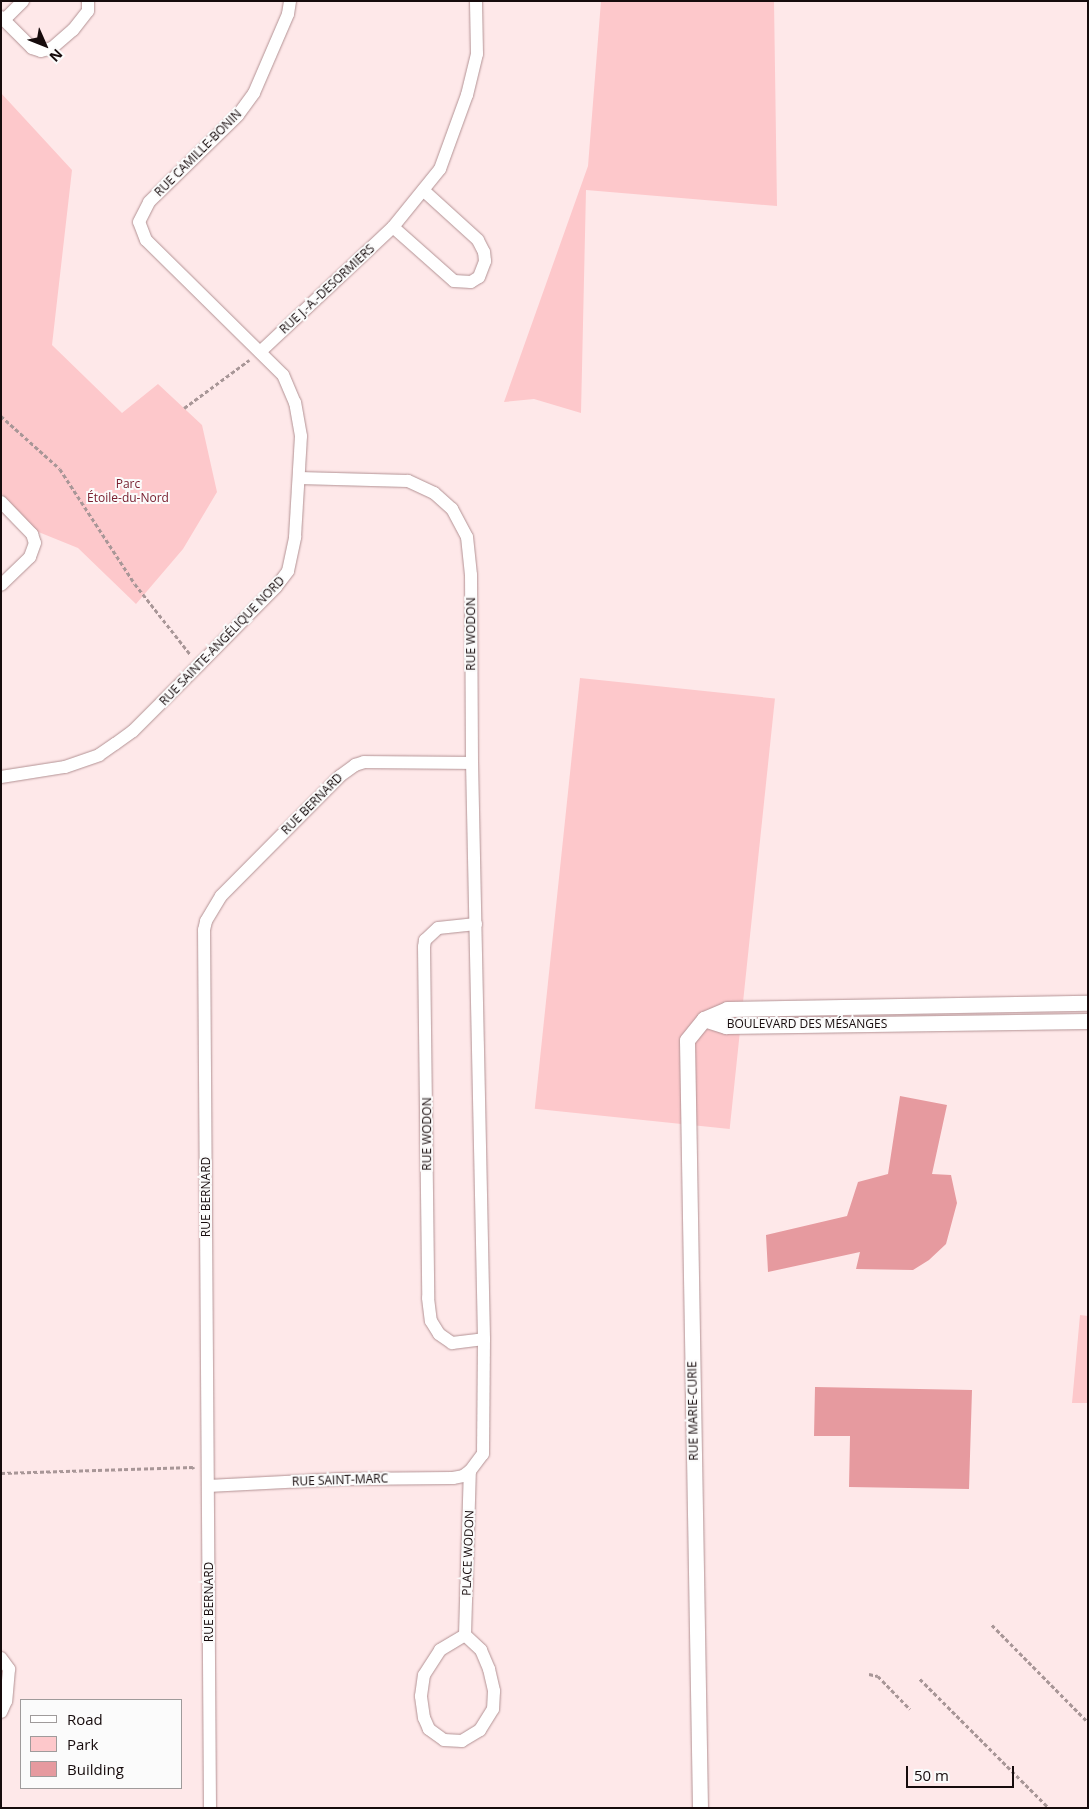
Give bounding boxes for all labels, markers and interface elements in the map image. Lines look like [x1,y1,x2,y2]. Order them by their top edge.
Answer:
north arrow [20,20,70,70]
text: N [45,45,67,66]
street label: RUE CAMILLE-BONIN [152,107,244,199]
street label: RUE J.-A.-DESORMIERS [277,241,377,337]
park label: Parc Étoile-du-Nord [87,477,169,505]
street label: RUE SAINTE-ANGÉLIQUE NORD [157,574,287,708]
street label: RUE WODON [464,597,478,671]
street label: RUE BERNARD [278,770,346,838]
street label: BOULEVARD DES MÉSANGES [727,1017,887,1031]
street label: RUE WODON [420,1097,434,1171]
street label: RUE BERNARD [199,1157,213,1237]
street label: RUE MARIE-CURIE [685,1361,701,1461]
street label: RUE SAINT-MARC [292,1471,388,1489]
street label: PLACE WODON [459,1510,477,1596]
street label: RUE BERNARD [202,1562,216,1642]
legend [20,1699,182,1789]
text: Road [67,1709,103,1729]
text: Park [67,1734,98,1754]
scale bar [909,1756,1016,1788]
text: Building [67,1759,124,1779]
text: 50 m [914,1765,949,1785]

